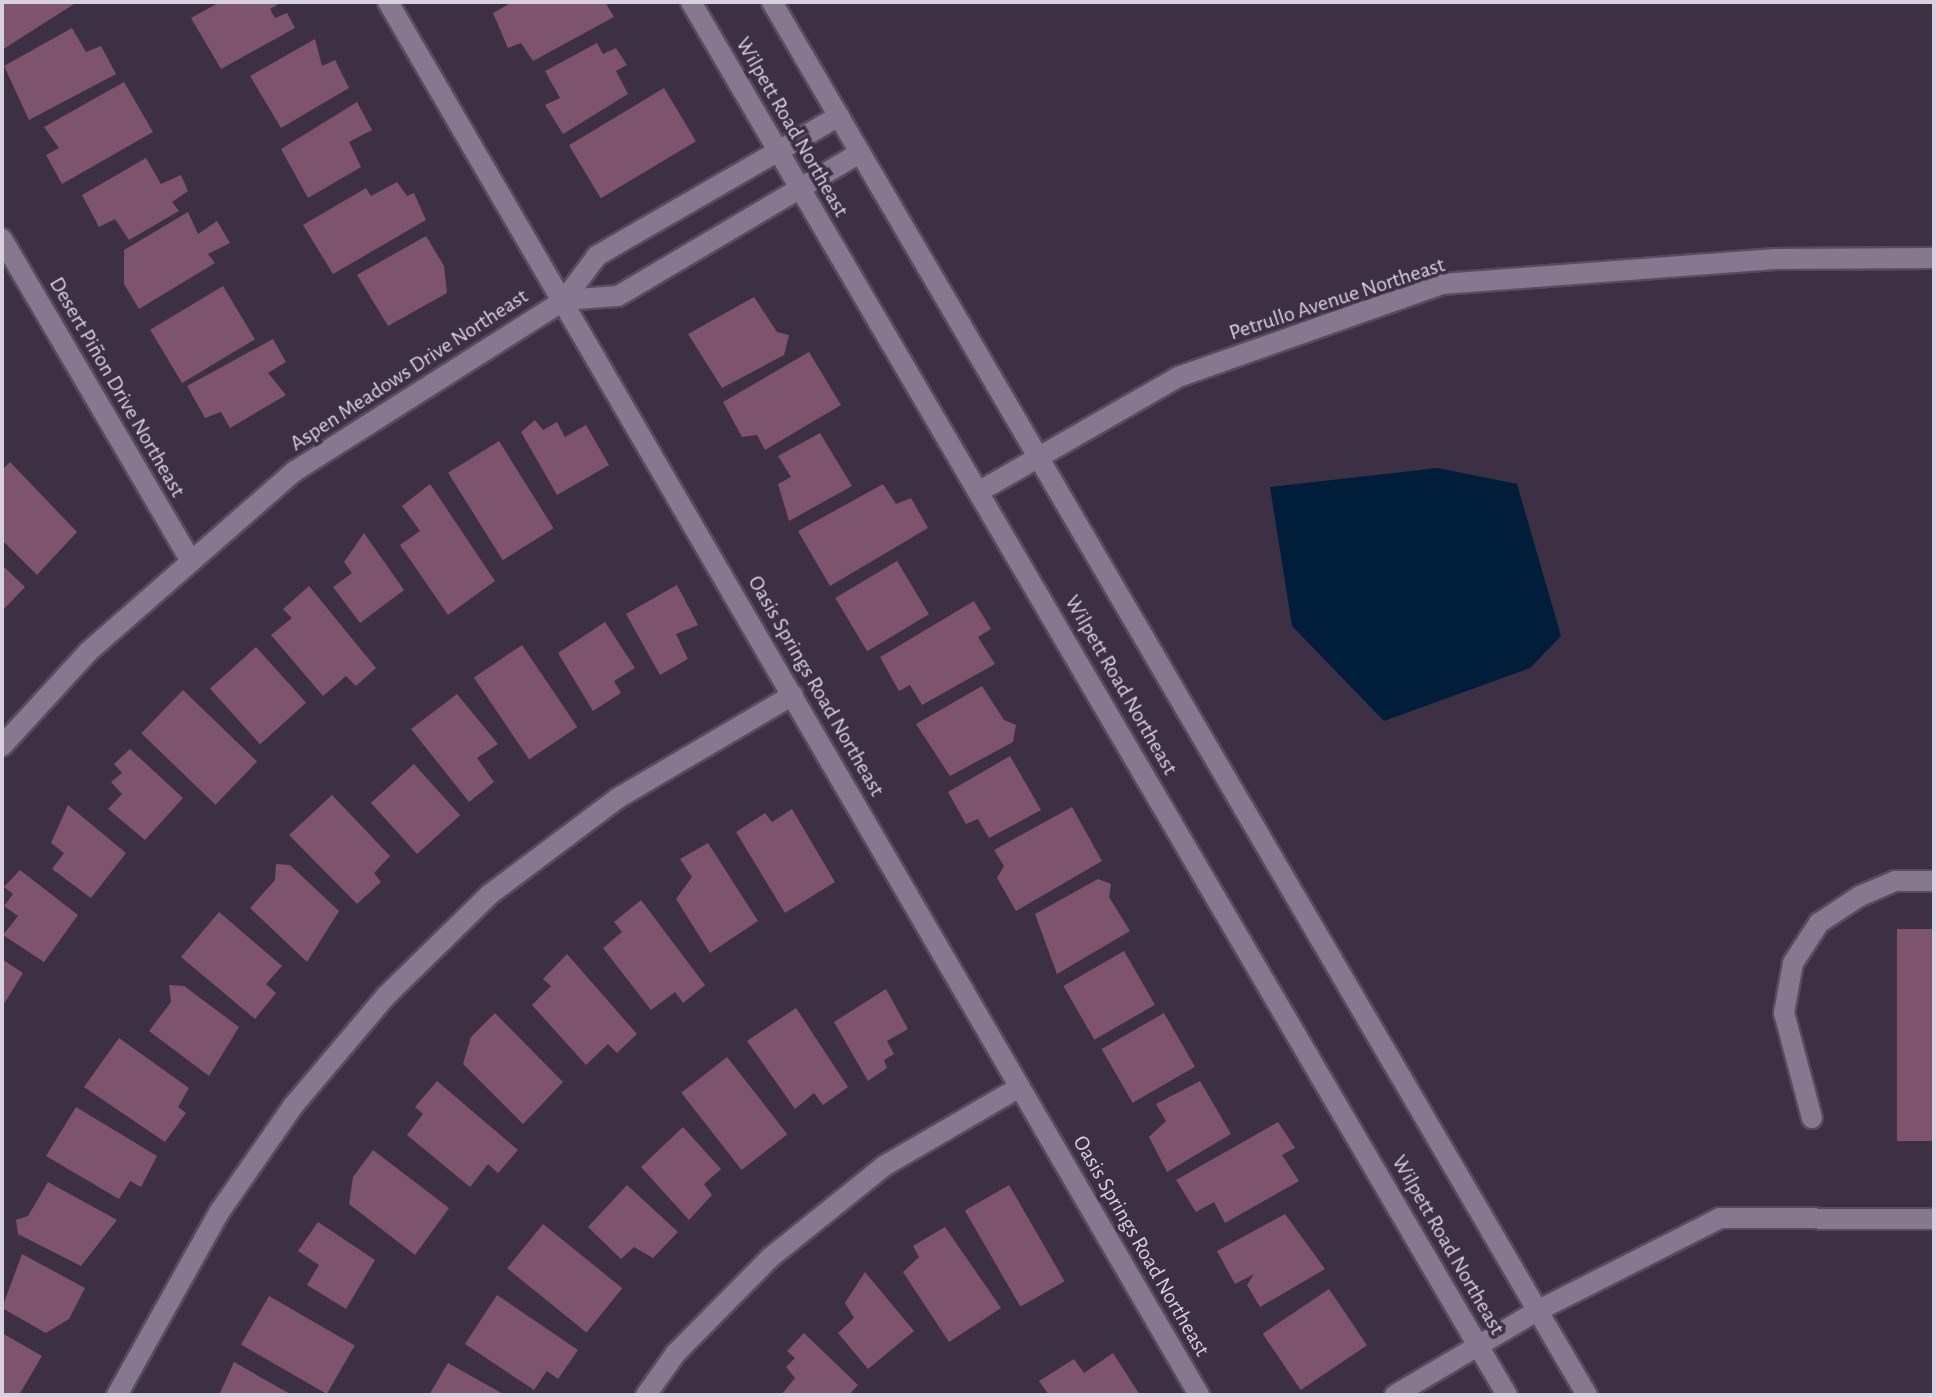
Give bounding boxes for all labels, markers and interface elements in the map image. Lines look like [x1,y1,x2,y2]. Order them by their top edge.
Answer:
street label: Wilpett Road Northeast [730,33,854,221]
street label: Petrullo Avenue Northeast [1226,252,1448,346]
street label: Desert Piñon Drive Northeast [43,272,191,502]
street label: Aspen Meadows Drive Northeast [285,283,533,457]
street label: Oasis Springs Road Northeast [742,571,890,801]
street label: Wilpett Road Northeast [1059,591,1183,779]
street label: Oasis Springs Road Northeast [1067,1131,1215,1361]
street label: Wilpett Road Northeast [1386,1151,1510,1339]

